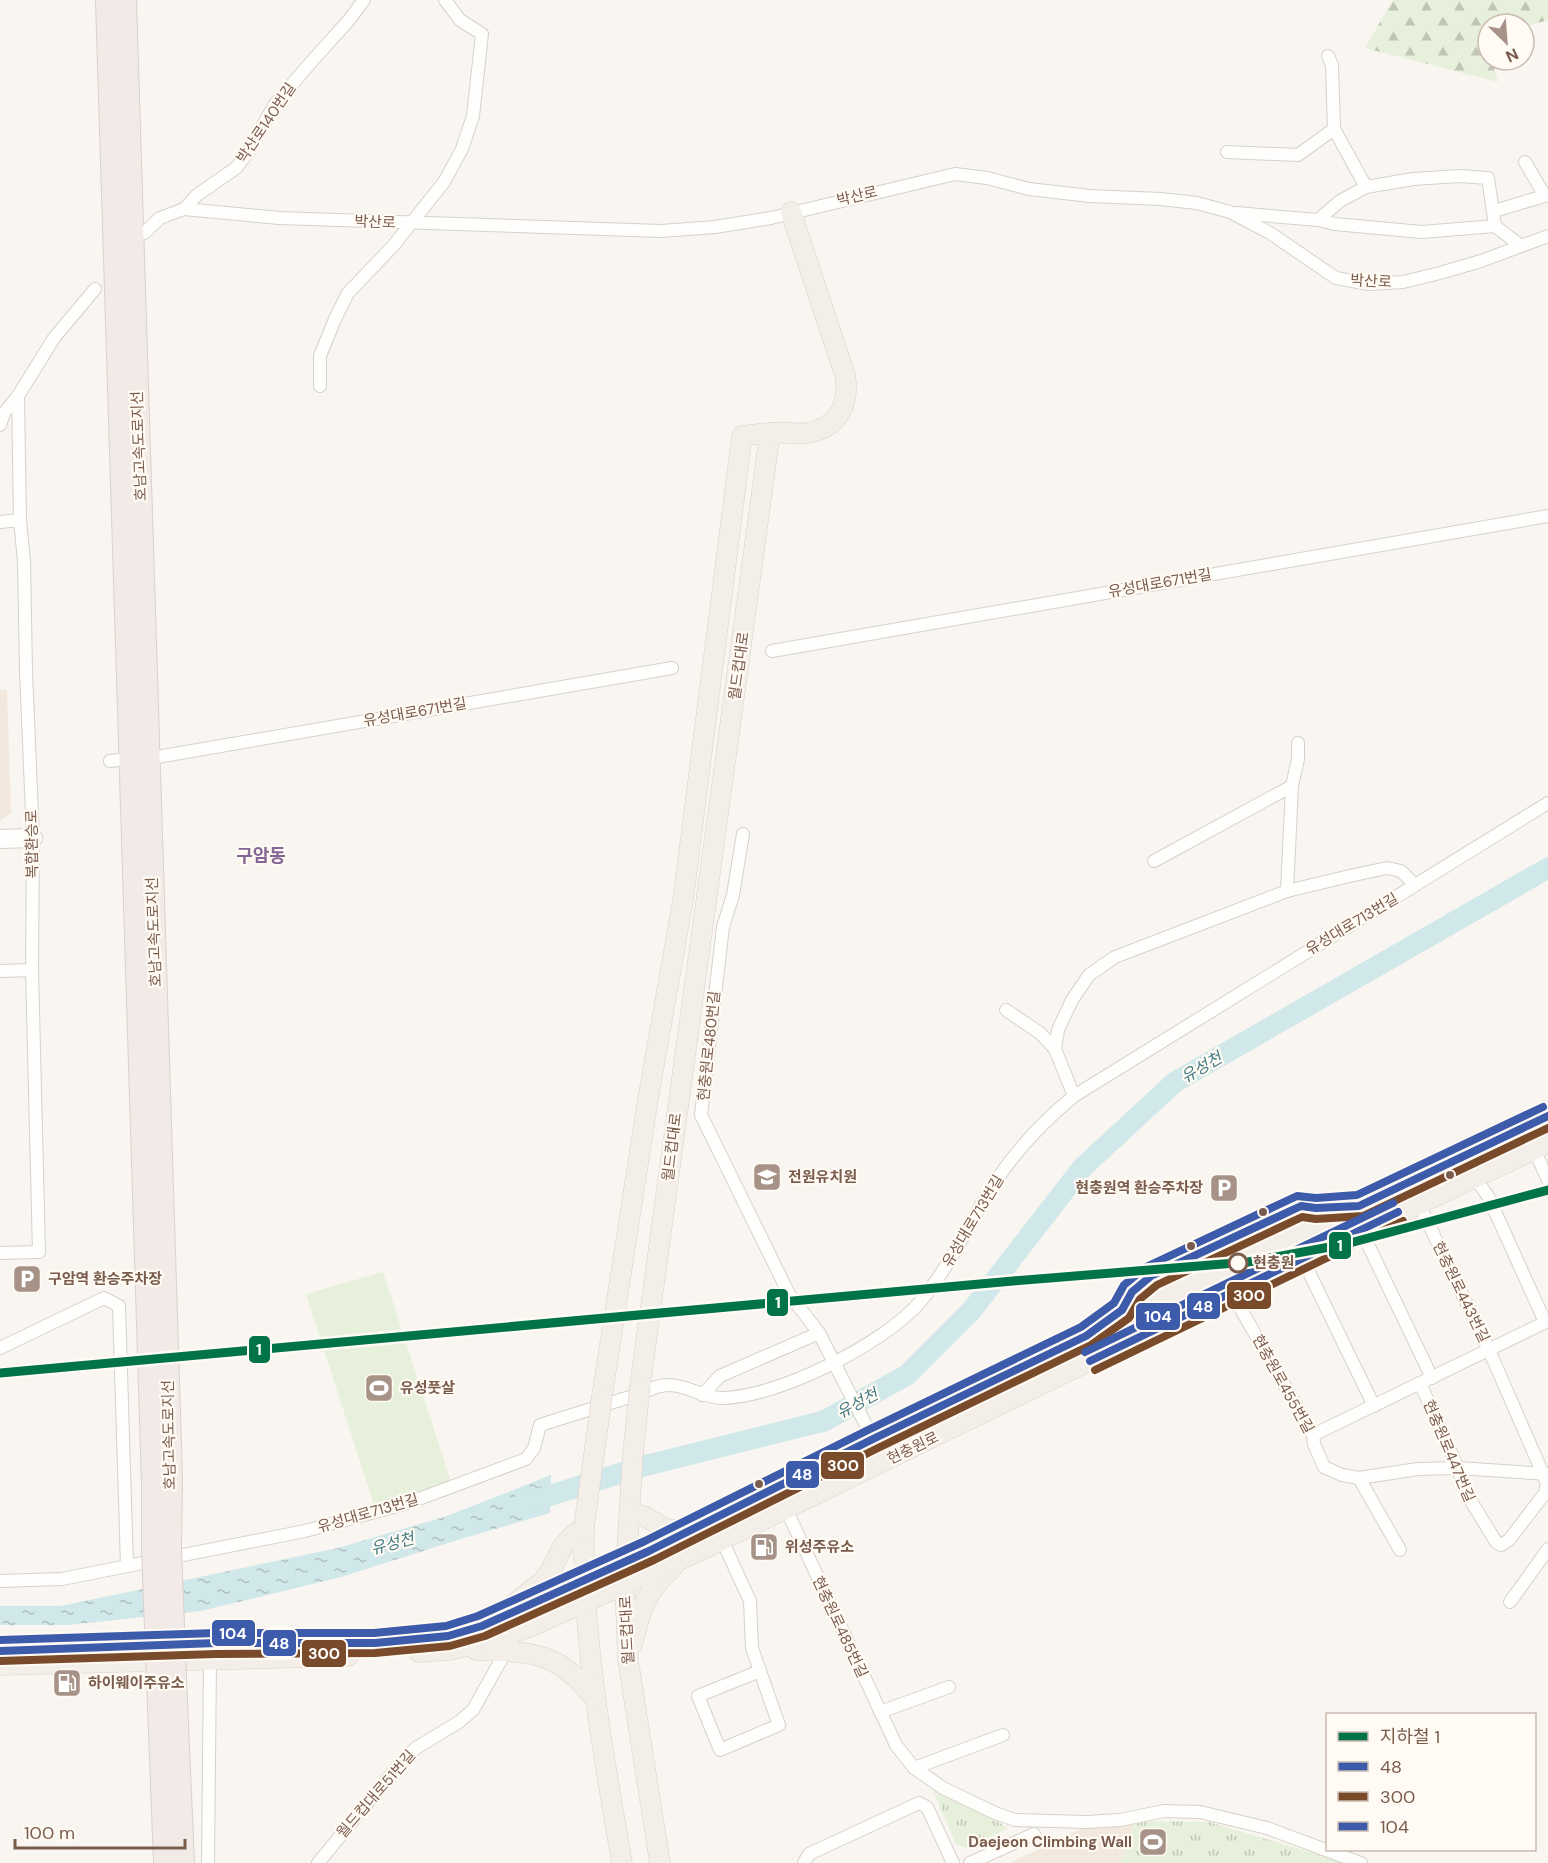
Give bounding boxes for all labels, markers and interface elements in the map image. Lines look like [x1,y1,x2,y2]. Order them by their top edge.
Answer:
north arrow [1476,12,1536,72]
text: N [1502,43,1522,67]
street label: 박산로140번길 [232,79,300,167]
street label: 박산로 [835,182,879,210]
street label: 박산로 [354,211,396,233]
street label: 박산로 [1350,270,1392,292]
street label: 호남고속도로지선 [127,390,151,502]
street label: 유성대로671번길 [1107,564,1213,602]
street label: 월드컵대로 [724,630,754,702]
street label: 유성대로671번길 [362,693,468,731]
street label: 복합환승로 [21,809,43,879]
district label: 구암동 [236,844,286,868]
street label: 호남고속도로지선 [142,876,166,988]
street label: 유성대로713번길 [1302,889,1402,959]
street label: 현충원로480번길 [693,990,725,1102]
water label: 유성천 [1177,1046,1228,1088]
street label: 월드컵대로 [658,1112,686,1182]
school or university icon: 전원유치원 [751,1161,783,1193]
place label: 전원유치원 [788,1167,857,1187]
unlabelled marker [1444,1169,1456,1181]
street label: 유성대로713번길 [938,1171,1008,1271]
parking icon: 현충원역 환승주차장 [1208,1172,1240,1204]
place label: 현충원역 환승주차장 [1075,1178,1203,1198]
unlabelled marker [1257,1206,1269,1218]
line badge: 1 [1328,1231,1352,1260]
text: 1 [1337,1235,1343,1256]
street label: 현충원로443번길 [1428,1238,1494,1346]
unlabelled marker [1185,1240,1197,1252]
marker: 현충원 [1228,1253,1248,1273]
place label: 현충원 [1253,1253,1294,1273]
parking icon: 구암역 환승주차장 [11,1263,43,1295]
place label: 구암역 환승주차장 [48,1269,162,1289]
line badge: 300 [1226,1281,1272,1310]
text: 300 [1233,1285,1265,1306]
line badge: 1 [766,1288,789,1317]
text: 1 [775,1292,781,1313]
line badge: 48 [1186,1292,1221,1320]
text: 48 [1193,1296,1213,1317]
line badge: 104 [1135,1302,1181,1331]
text: 104 [1144,1306,1172,1327]
street label: 현충원로455번길 [1248,1331,1318,1437]
line badge: 1 [248,1335,271,1364]
text: 1 [256,1339,262,1360]
sports icon: 유성풋살 [363,1372,395,1404]
place label: 유성풋살 [400,1378,455,1398]
street label: 호남고속도로지선 [158,1380,180,1490]
water label: 유성천 [833,1383,884,1423]
street label: 현충원로447번길 [1418,1397,1480,1505]
street label: 현충원로 [884,1427,942,1469]
line badge: 300 [820,1451,865,1480]
text: 300 [827,1455,859,1476]
line badge: 48 [785,1460,820,1489]
text: 48 [792,1464,812,1485]
unlabelled marker [753,1478,765,1490]
street label: 유성대로713번길 [315,1489,421,1537]
water label: 유성천 [368,1527,418,1559]
fuel station icon: 위성주유소 [748,1531,780,1563]
place label: 위성주유소 [785,1537,854,1557]
street label: 현충원로485번길 [808,1573,872,1681]
street label: 월드컵대로 [615,1595,639,1665]
line badge: 104 [211,1619,256,1647]
text: 104 [219,1623,247,1644]
line badge: 48 [262,1629,297,1657]
text: 48 [269,1633,289,1654]
line badge: 300 [301,1639,347,1668]
text: 300 [308,1643,340,1664]
fuel station icon: 하이웨이주유소 [51,1667,83,1699]
place label: 하이웨이주유소 [88,1673,185,1693]
legend [1326,1713,1536,1851]
text: 지하철 1 [1380,1725,1440,1749]
street label: 월드컵대로51번길 [332,1746,420,1842]
text: 48 [1380,1755,1402,1779]
text: 300 [1380,1785,1415,1809]
scale bar [15,1812,184,1850]
text: 104 [1380,1815,1409,1839]
text: 100 m [24,1821,75,1845]
sports icon: Daejeon Climbing Wall [1137,1826,1169,1858]
place label: Daejeon Climbing Wall [968,1832,1132,1852]

